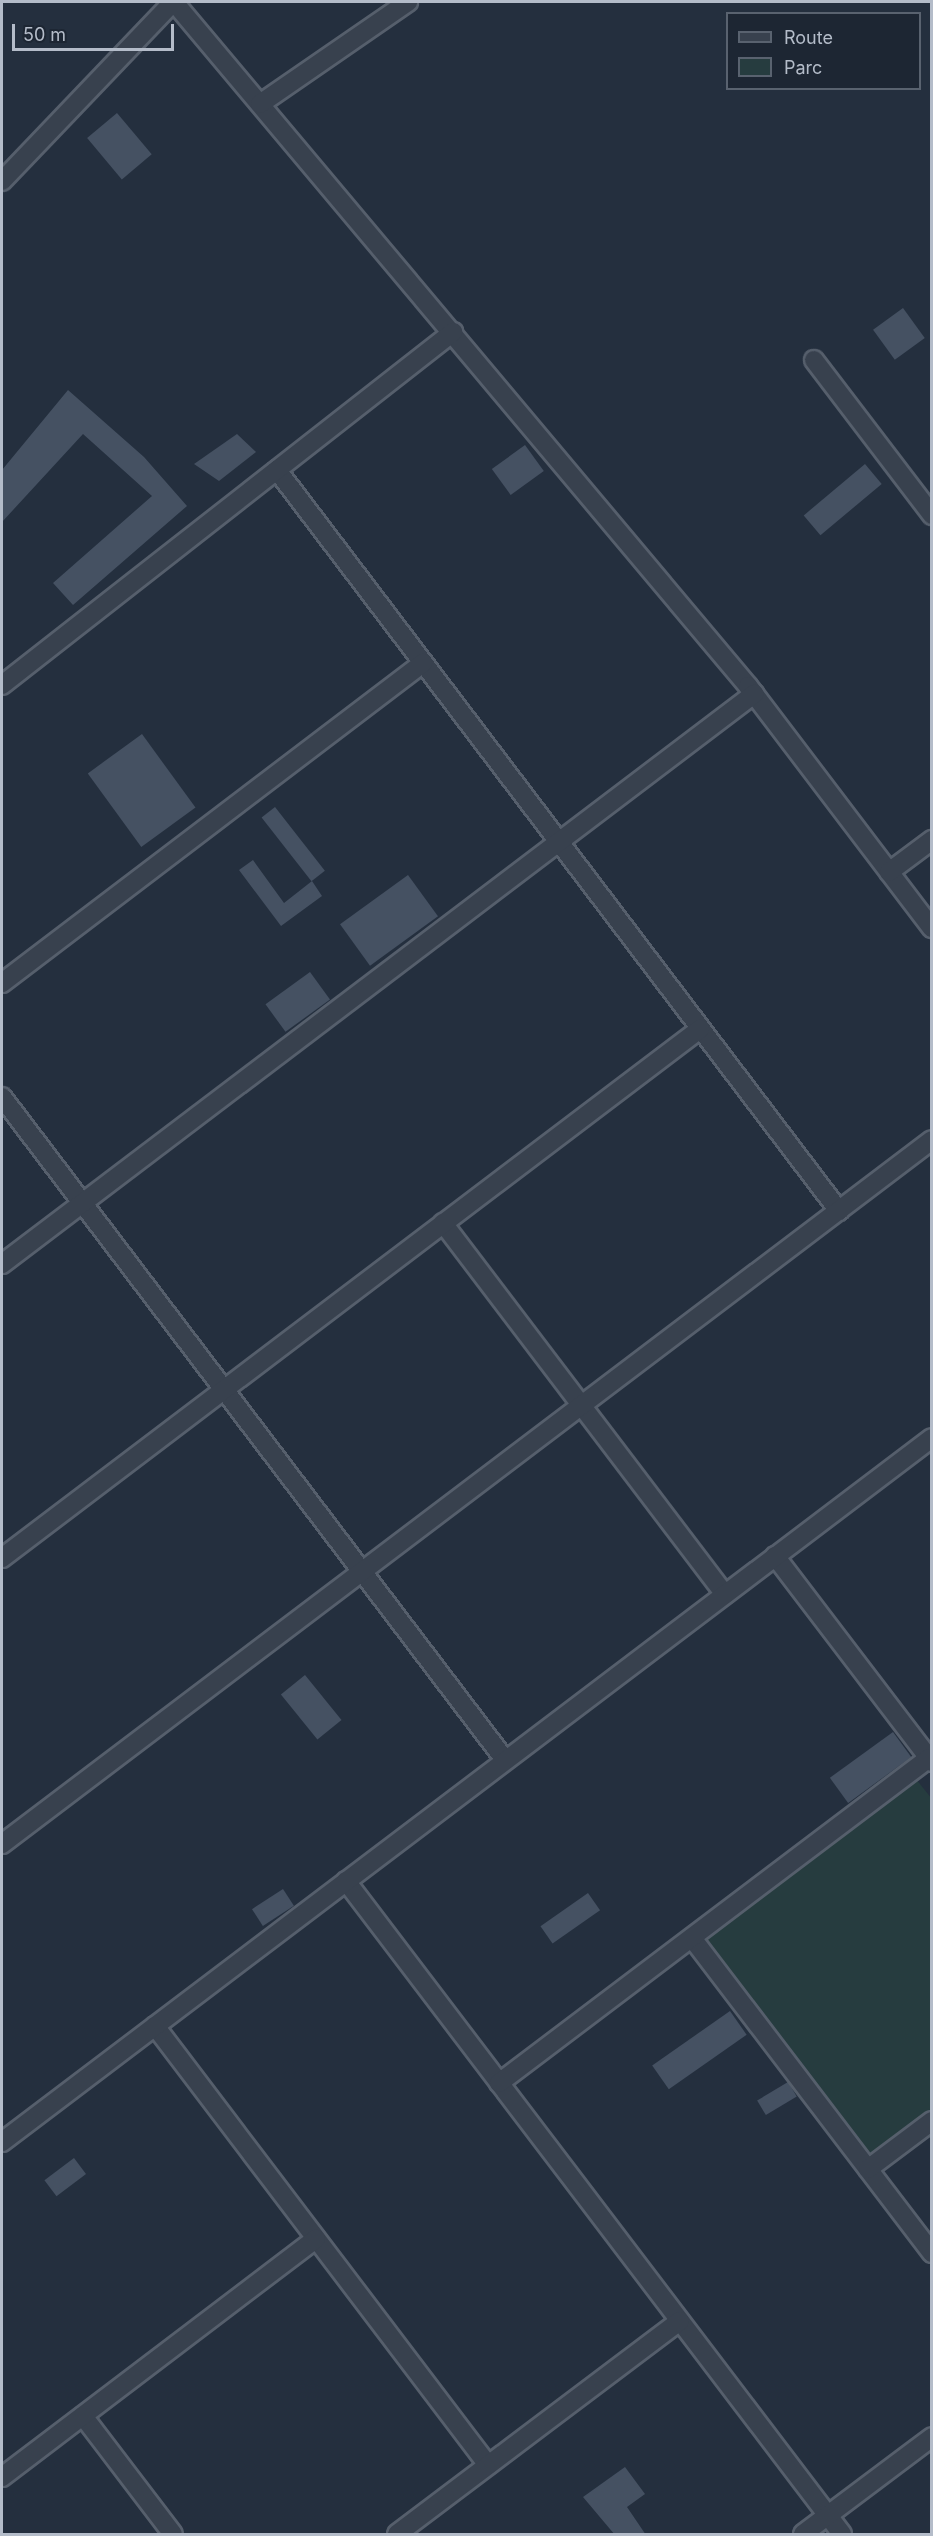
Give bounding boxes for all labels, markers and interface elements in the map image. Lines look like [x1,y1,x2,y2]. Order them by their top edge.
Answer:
scale bar [15,12,177,50]
legend [726,12,921,90]
text: 50 m [23,24,66,45]
text: Route [784,27,833,48]
text: Parc [784,57,822,78]

